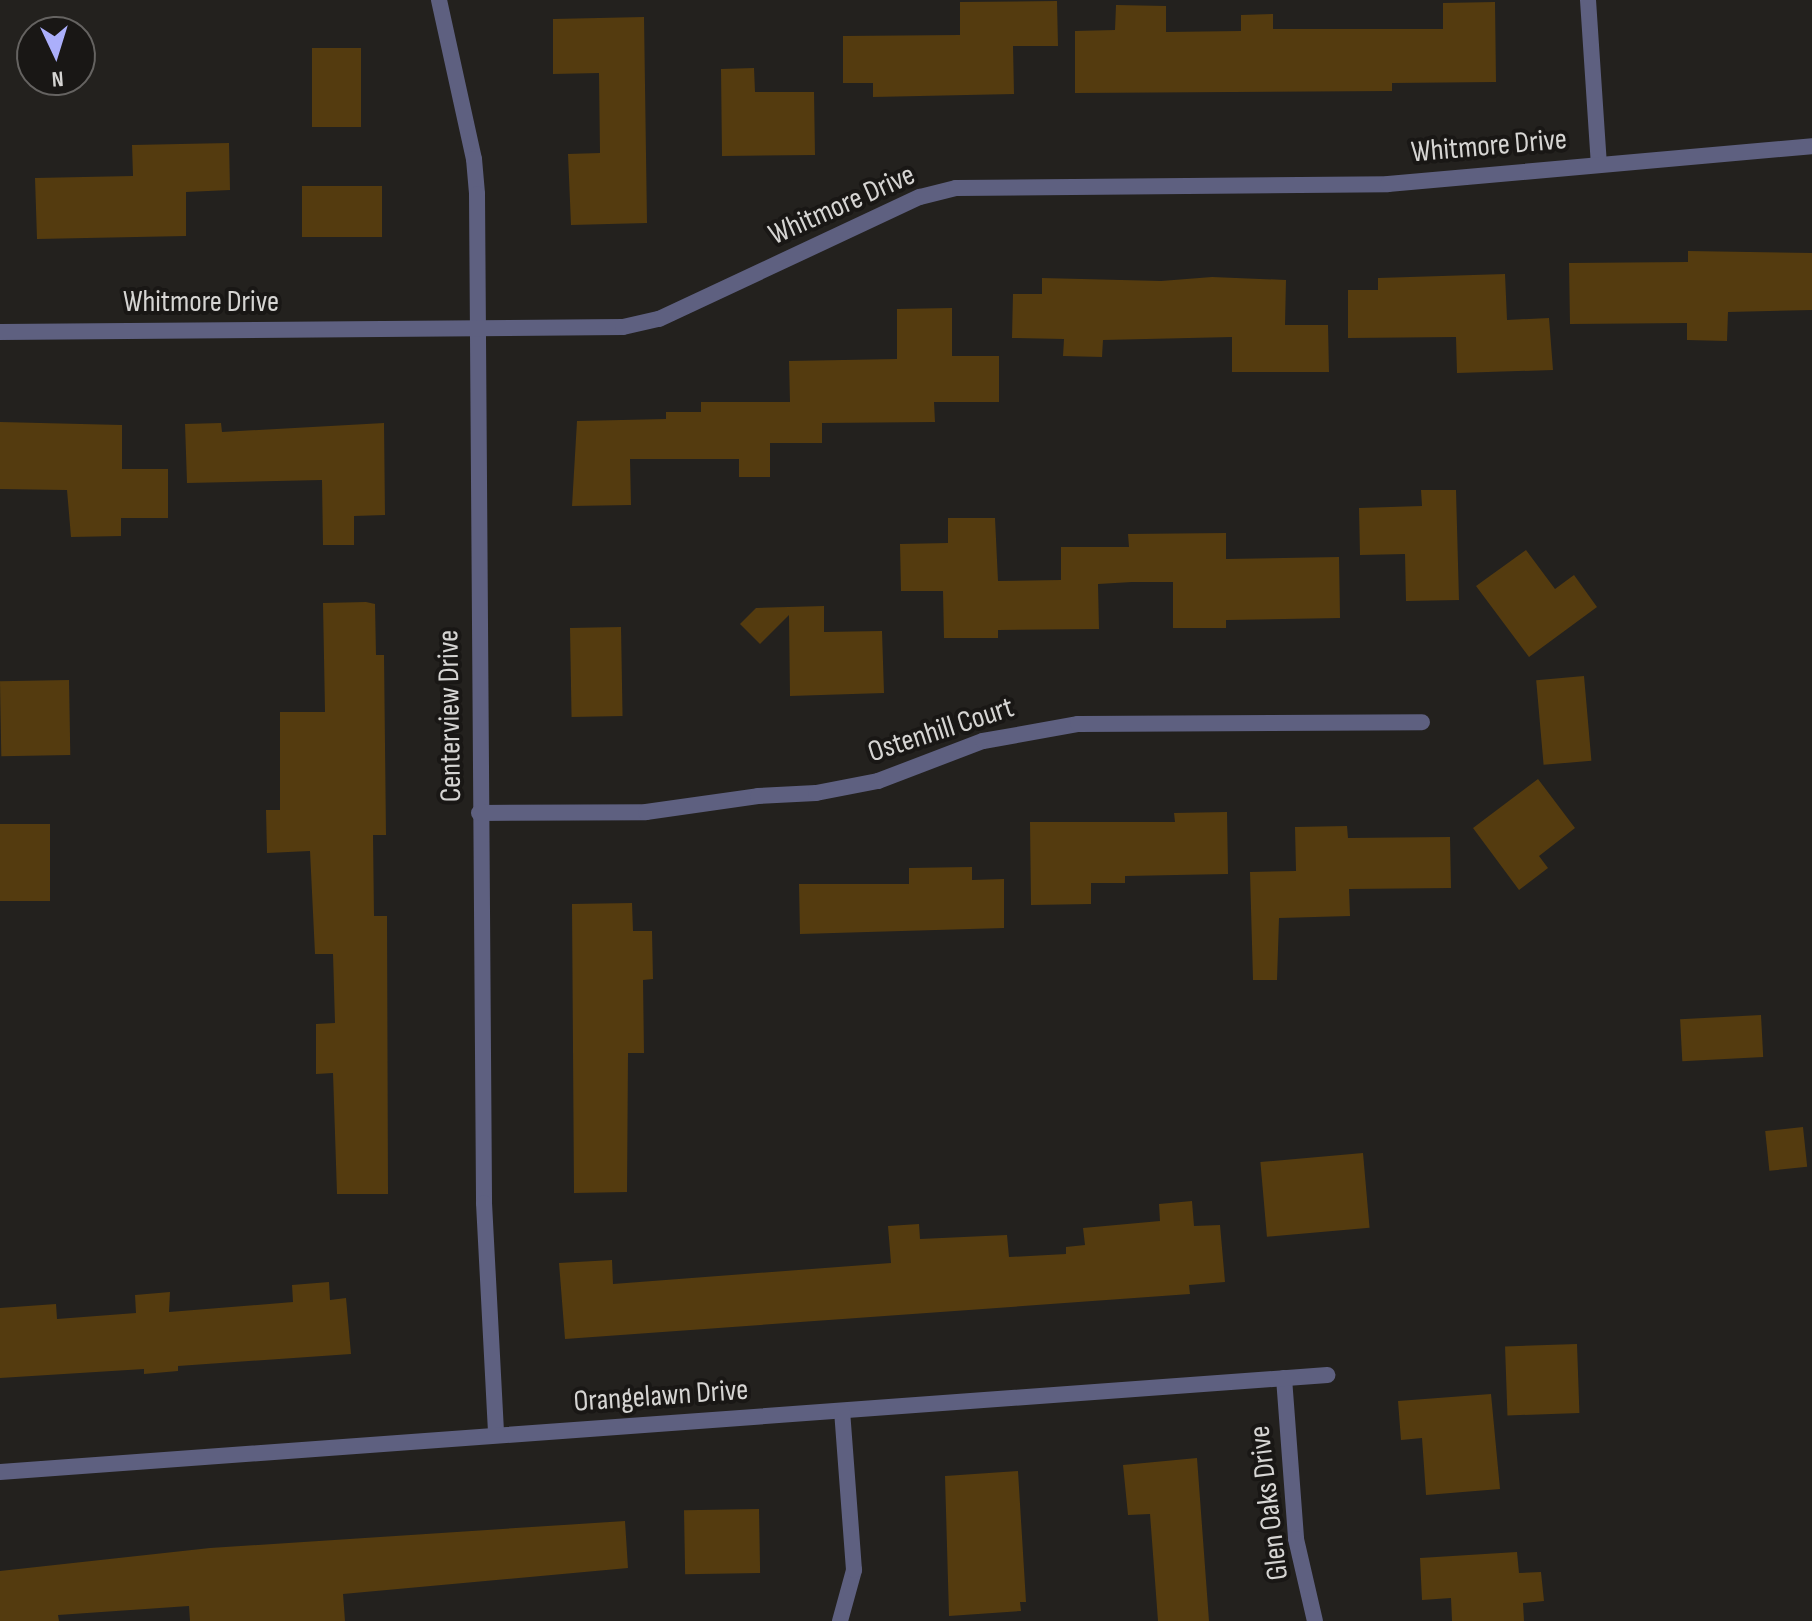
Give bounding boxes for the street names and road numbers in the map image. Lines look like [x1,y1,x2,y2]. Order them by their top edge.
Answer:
street label: Whitmore Drive [1410,121,1568,171]
street label: Whitmore Drive [763,157,921,253]
street label: Whitmore Drive [123,284,279,320]
street label: Centerview Drive [430,630,470,802]
street label: Ostenhill Court [864,690,1018,770]
street label: Orangelawn Drive [572,1372,750,1420]
street label: Glen Oaks Drive [1242,1424,1296,1582]

